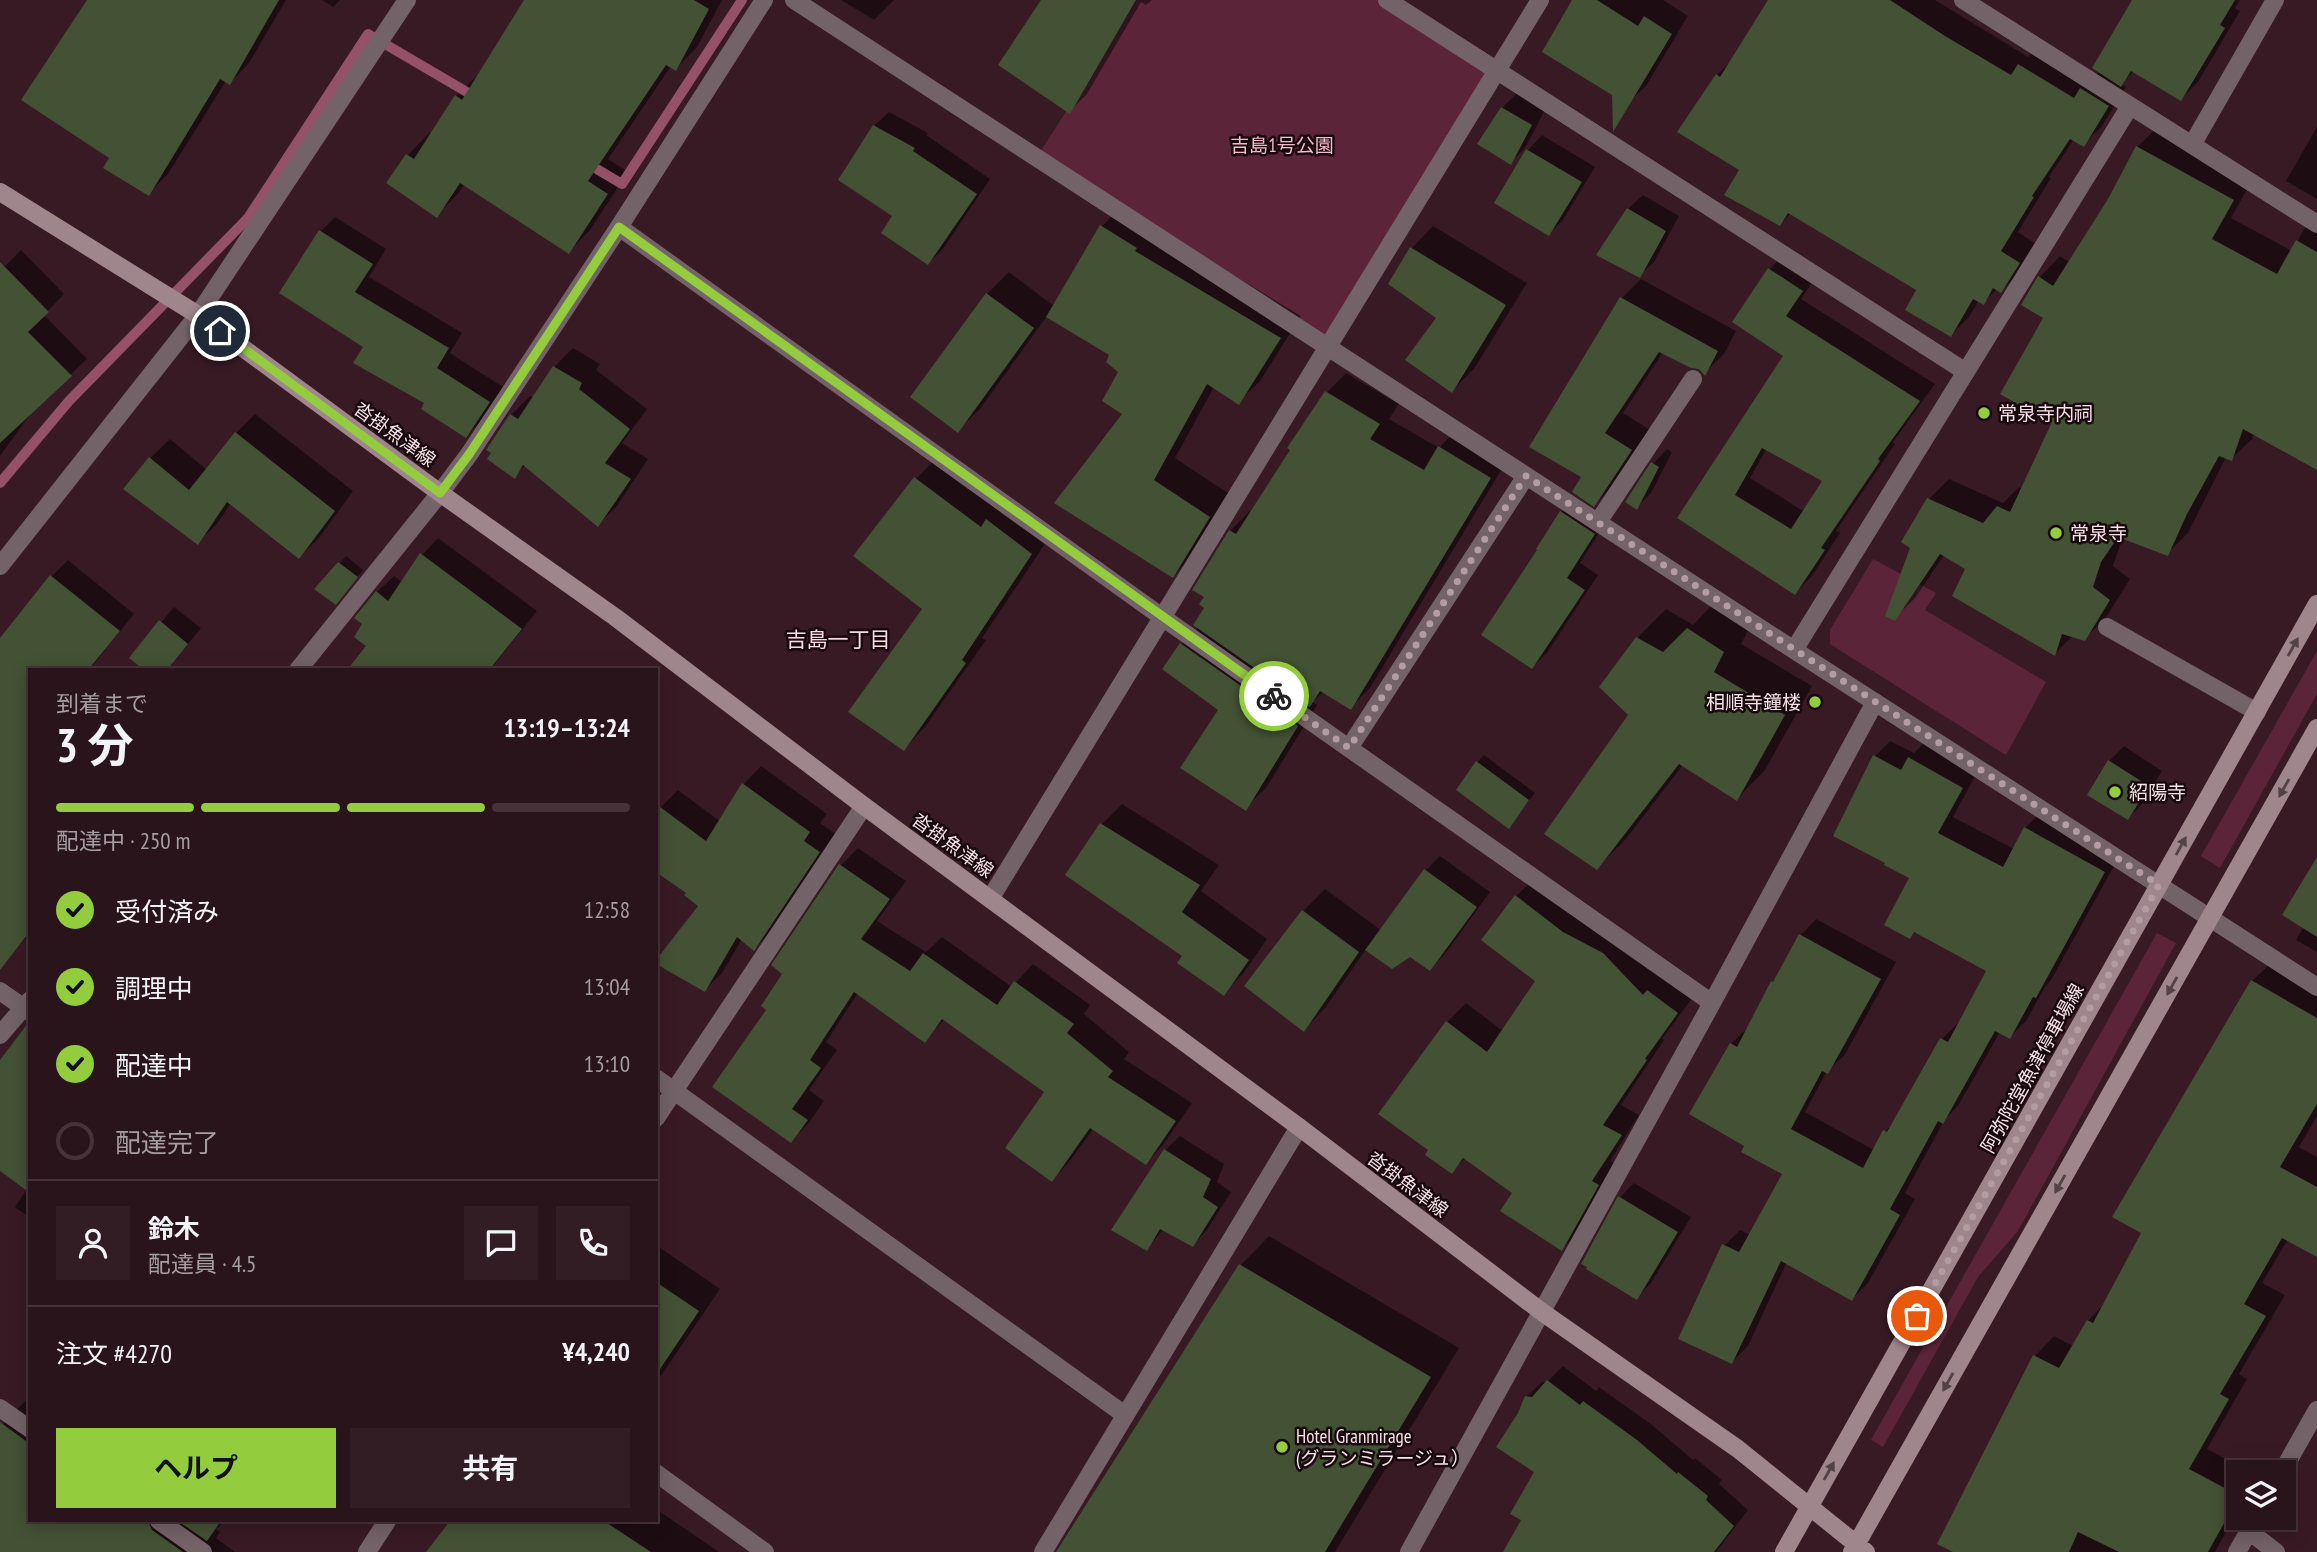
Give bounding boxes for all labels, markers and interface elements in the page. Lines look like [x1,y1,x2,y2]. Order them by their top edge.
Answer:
park label: 吉島1号公園 [1230,133,1334,157]
pin [190,301,250,361]
icon: home [201,312,239,350]
street label: 沓掛魚津線 [350,396,440,472]
place label: 常泉寺内祠 [1998,401,2093,425]
marker: 常泉寺内祠 [1976,405,1992,421]
place label: 常泉寺 [2070,521,2127,545]
marker: 常泉寺 [2048,525,2064,541]
district label: 吉島一丁目 [786,626,891,653]
one-way arrow [2287,638,2299,657]
courier [1239,661,1309,731]
icon: bike [1255,677,1293,715]
text: 到着まで [56,689,148,718]
place label: 相順寺鐘楼 [1706,690,1801,714]
marker: 相順寺鐘楼 [1807,694,1823,710]
text: 13:19–13:24 [503,711,630,744]
text: 3 分 [56,715,133,775]
one-way arrow [2278,778,2290,797]
place label: 紹陽寺 [2129,780,2186,804]
marker: 紹陽寺 [2107,784,2123,800]
street label: 沓掛魚津線 [908,807,998,883]
text: 配達中 · 250 m [56,826,191,855]
one-way arrow [2175,836,2187,855]
icon: check [56,891,94,929]
text: 受付済み [115,895,219,928]
text: 12:58 [584,895,630,924]
icon: check [56,968,94,1006]
text: 調理中 [115,972,193,1005]
text: 13:04 [584,972,630,1001]
one-way arrow [2166,976,2178,996]
street label: 阿弥陀堂魚津停車場線 [1975,979,2089,1157]
icon: check [56,1045,94,1083]
text: 配達中 [115,1049,193,1082]
text: 13:10 [584,1049,630,1078]
text: 配達完了 [115,1126,219,1159]
street label: 沓掛魚津線 [1363,1146,1453,1222]
one-way arrow [2054,1174,2066,1194]
button: person [56,1206,130,1280]
button: chat [464,1206,538,1280]
button: phone [556,1206,630,1280]
text: 鈴木 [148,1212,200,1245]
text: 配達員 · 4.5 [148,1249,256,1278]
pin [1887,1286,1947,1346]
icon: bag [1898,1297,1936,1335]
text: ¥4,240 [562,1335,630,1368]
text: 注文 #4270 [56,1337,172,1370]
one-way arrow [1942,1372,1954,1392]
place label: Hotel Granmirage (グランミラージュ） [1296,1424,1470,1470]
button: ヘルプ [56,1428,336,1508]
button: 共有 [350,1428,630,1508]
marker: Hotel Granmirage (グランミラージュ） [1274,1439,1290,1455]
map controls [2226,1460,2296,1530]
button: layers [2226,1460,2296,1530]
one-way arrow [1823,1461,1835,1481]

